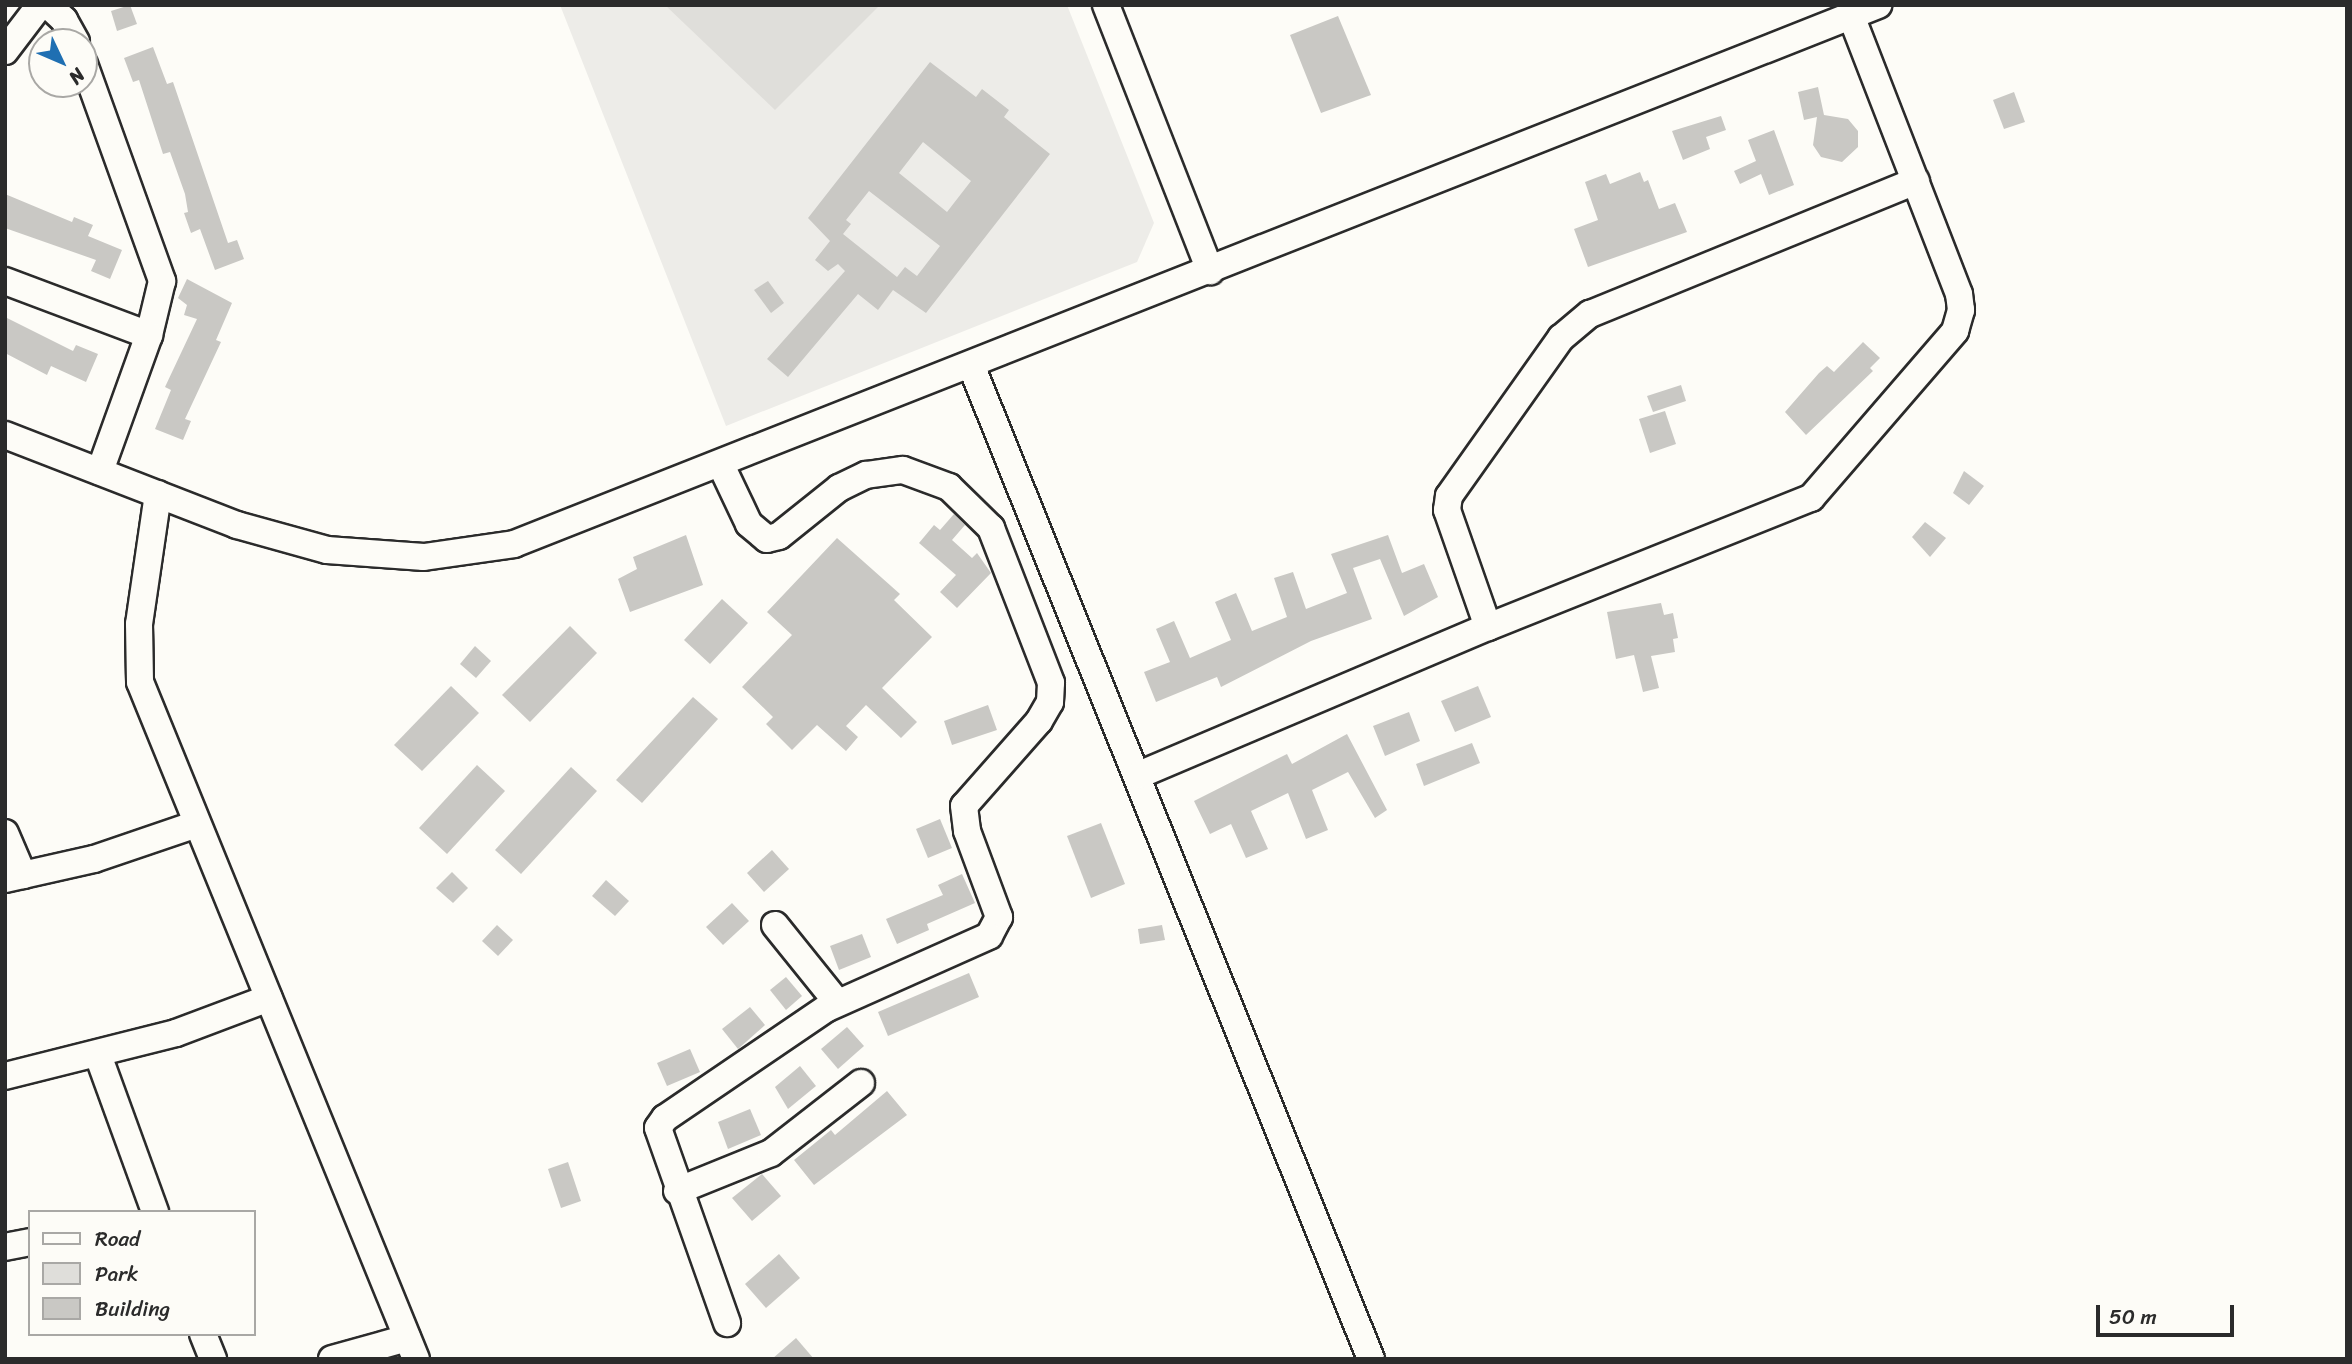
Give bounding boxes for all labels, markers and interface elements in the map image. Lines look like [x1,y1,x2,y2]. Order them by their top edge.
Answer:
north arrow [28,28,98,98]
text: N [61,60,93,93]
legend [28,1210,256,1336]
text: Road [95,1220,140,1258]
text: Park [95,1255,138,1293]
text: Building [95,1290,170,1328]
scale bar [2100,1290,2238,1334]
text: 50 m [2109,1298,2157,1336]

